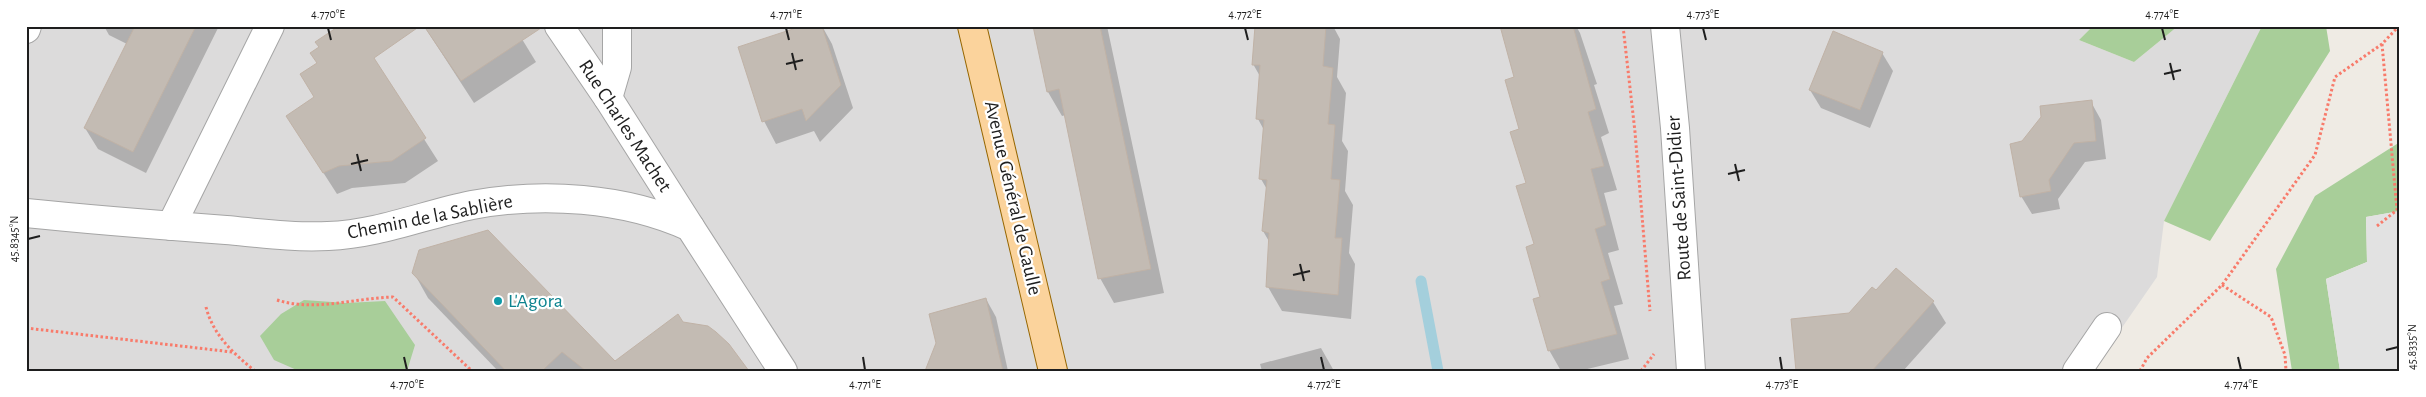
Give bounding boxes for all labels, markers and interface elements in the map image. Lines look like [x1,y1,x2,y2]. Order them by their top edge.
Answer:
text: 4.770°E [311,8,345,20]
text: 4.771°E [770,8,802,20]
text: 4.772°E [1228,8,1262,20]
text: 4.773°E [1687,8,1720,20]
text: 4.774°E [2145,8,2179,20]
street label: Rue Charles Machet [575,56,675,196]
street label: Avenue Général de Gaulle [981,99,1045,297]
street label: Route de Saint-Didier [1663,114,1695,281]
street label: Chemin de la Sablière [346,191,514,243]
text: 45.8345°N [8,216,20,262]
place label: L'Agora [508,291,563,311]
marker: L'Agora [492,295,504,307]
text: 45.8335°N [2406,324,2418,370]
text: 4.770°E [390,378,424,390]
text: 4.771°E [849,378,881,390]
text: 4.772°E [1307,378,1341,390]
text: 4.773°E [1766,378,1799,390]
text: 4.774°E [2224,378,2258,390]

